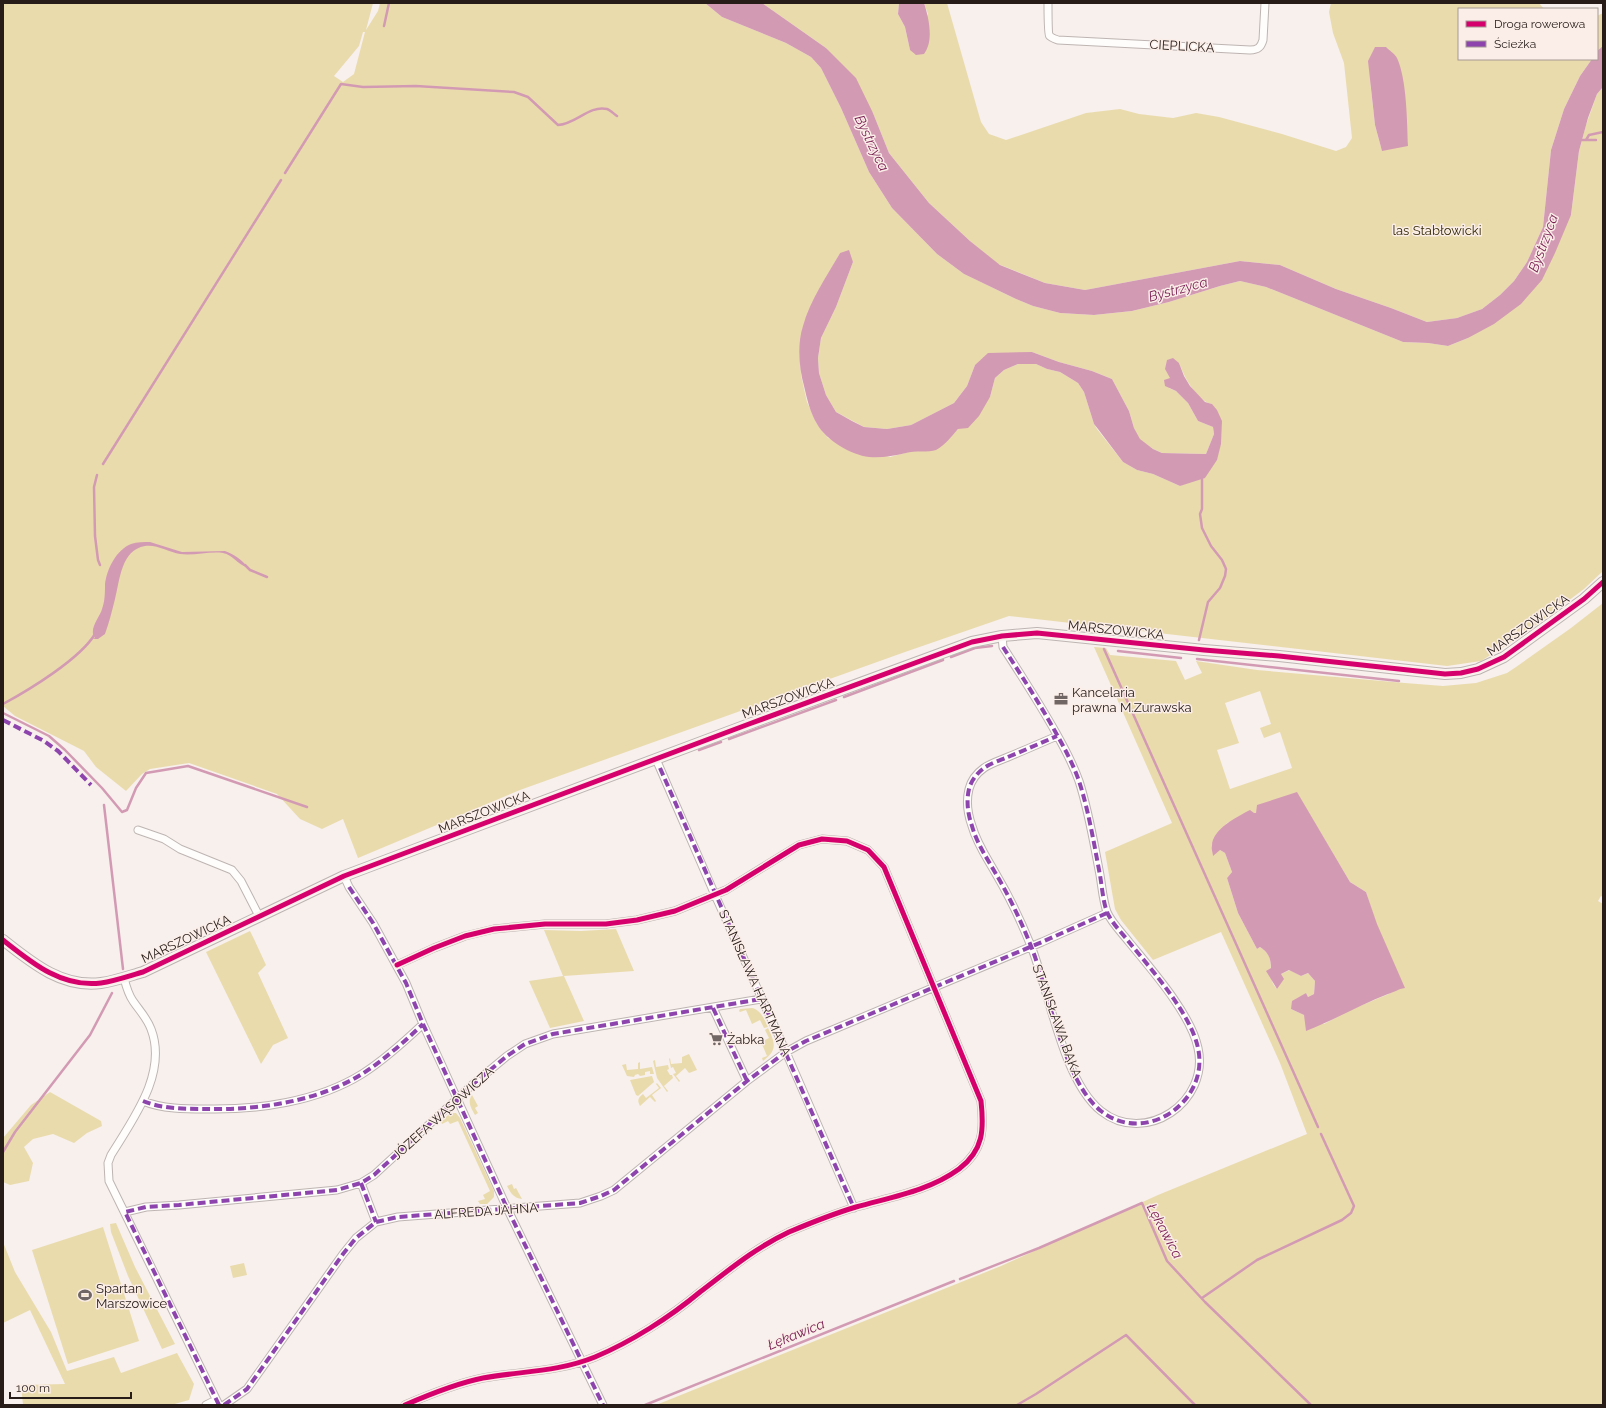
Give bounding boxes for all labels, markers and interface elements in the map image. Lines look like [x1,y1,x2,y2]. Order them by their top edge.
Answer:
legend [1458,8,1598,60]
text: Droga rowerowa [1494,17,1585,31]
street label: CIEPLICKA [1149,37,1215,55]
text: Ścieżka [1494,37,1536,51]
water label: Bystrzyca [852,112,892,174]
water label: Bystrzyca [1525,212,1561,274]
park label: las Stabłowicki [1392,223,1482,238]
water label: Bystrzyca [1147,273,1209,305]
street label: MARSZOWICKA [1484,591,1572,659]
street label: MARSZOWICKA [1067,617,1165,643]
street label: MARSZOWICKA [740,674,836,722]
place label: Kancelaria prawna M.Zurawska [1072,685,1192,715]
office icon: Kancelaria prawna M.Zurawska [1053,691,1069,707]
street label: MARSZOWICKA [436,788,532,836]
street label: STANISŁAWA HARTMANA [716,907,794,1059]
street label: MARSZOWICKA [139,912,233,966]
street label: STANISŁAWA BĄKA [1030,962,1085,1080]
supermarket icon: Żabka [708,1031,724,1047]
place label: Żabka [727,1031,764,1047]
street label: JÓZEFA WĄSOWICZA [389,1063,497,1163]
street label: ALFREDA JAHNA [434,1200,539,1222]
water label: Łękawica [1144,1201,1186,1261]
place label: Spartan Marszowice [96,1281,167,1311]
sports icon: Spartan Marszowice [77,1287,93,1303]
water label: Łękawica [765,1315,827,1353]
scale bar [10,1374,131,1400]
text: 100 m [16,1381,50,1395]

